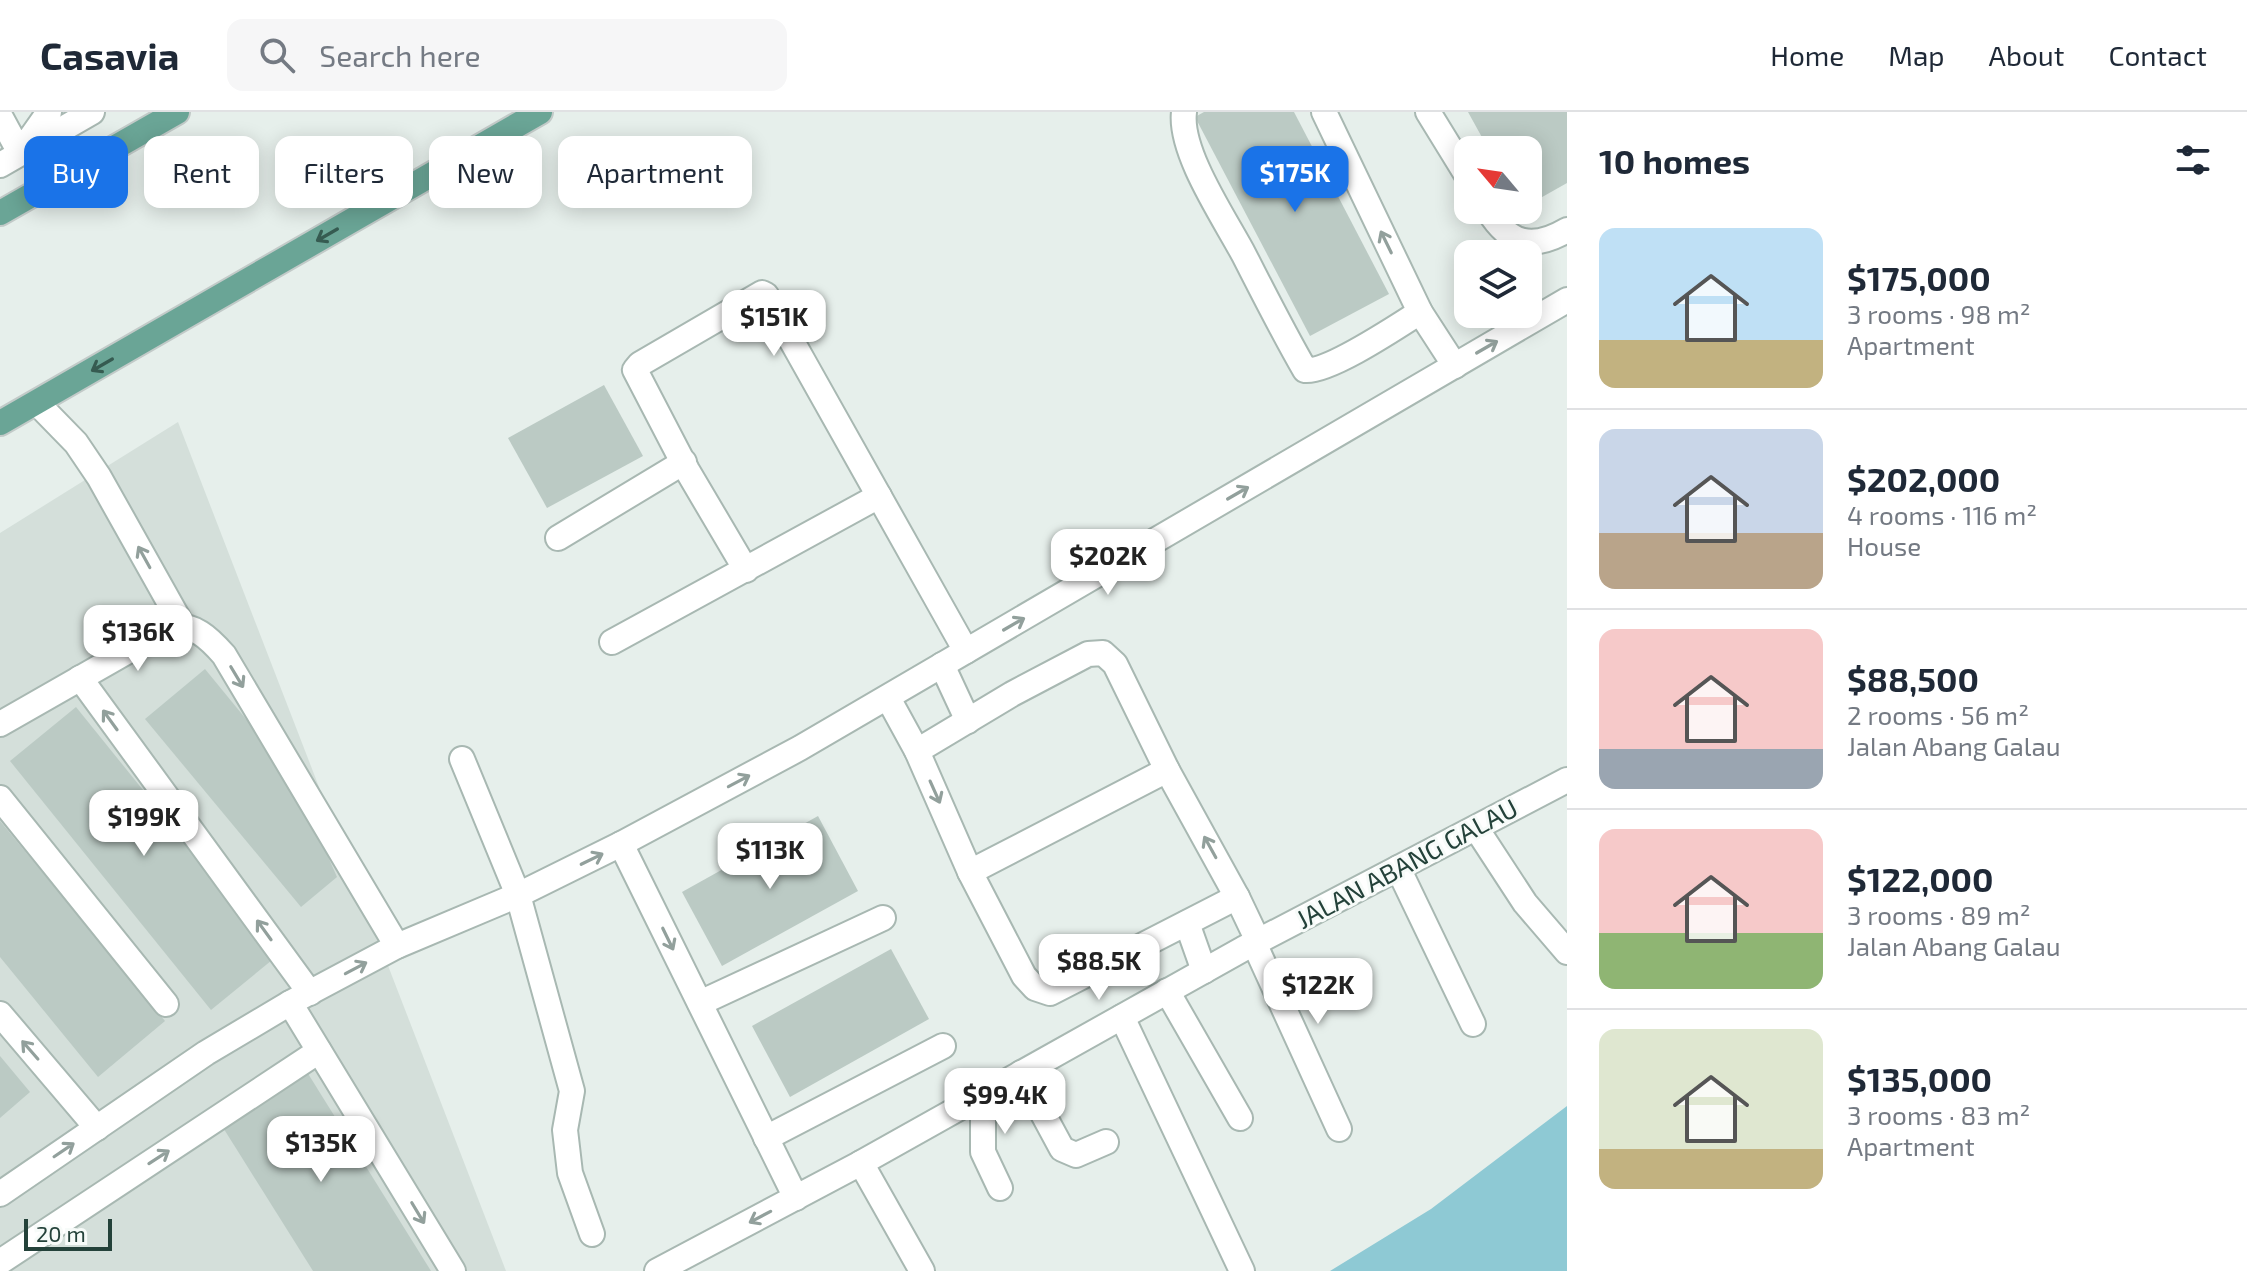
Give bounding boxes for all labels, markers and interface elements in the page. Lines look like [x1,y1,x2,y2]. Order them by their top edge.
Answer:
search box [227,19,787,91]
text: Casavia [40,32,179,78]
icon: search [255,33,299,77]
text: Search here [319,37,481,73]
text: Home [1770,38,1844,72]
text: Map [1888,38,1945,72]
text: About [1989,38,2064,72]
text: Contact [2108,38,2207,72]
chip: Buy [24,136,128,208]
chip: Rent [144,136,259,208]
chip: Filters [275,136,413,208]
chip: New [429,136,542,208]
chip: Apartment [558,136,752,208]
north arrow [1454,136,1542,224]
map controls [1454,136,1542,328]
icon: filters [2171,138,2215,182]
text: 10 homes [1599,140,1750,181]
pin: $175K [1239,146,1351,214]
text: $175K [1260,156,1330,187]
one-way arrow [316,227,339,243]
one-way arrow [1378,230,1393,254]
button: layers [1454,240,1542,328]
text: $175,000 [1847,257,1991,298]
icon: home [1663,260,1759,356]
pin: $151K [718,290,830,358]
text: 3 rooms · 98 m² [1847,298,2031,329]
text: $151K [740,300,808,331]
text: Apartment [1847,329,1975,360]
one-way arrow [1475,339,1498,355]
one-way arrow [91,357,114,373]
text: $202,000 [1847,458,2000,499]
icon: home [1663,461,1759,557]
one-way arrow [1226,485,1250,500]
text: 4 rooms · 116 m² [1847,499,2037,530]
pin: $202K [1052,529,1164,597]
text: House [1847,530,1921,561]
text: $202K [1069,539,1147,570]
one-way arrow [136,546,152,569]
pin: $136K [82,605,194,673]
text: $136K [102,615,174,646]
one-way arrow [1001,616,1025,631]
text: $88,500 [1847,658,1979,699]
icon: home [1663,661,1759,757]
one-way arrow [229,665,245,688]
text: 2 rooms · 56 m² [1847,699,2029,730]
one-way arrow [102,709,119,731]
text: Jalan Abang Galau [1847,730,2061,761]
one-way arrow [727,772,751,788]
one-way arrow [929,780,944,804]
pin: $199K [88,790,200,858]
street label: JALAN ABANG GALAU [1290,791,1522,934]
text: $199K [107,800,181,831]
pin: $113K [714,823,826,891]
text: $113K [736,833,804,864]
one-way arrow [1201,836,1217,859]
one-way arrow [579,850,603,866]
text: $122,000 [1847,858,1994,899]
icon: home [1663,861,1759,957]
text: 3 rooms · 89 m² [1847,899,2031,930]
one-way arrow [255,919,272,941]
one-way arrow [661,927,676,951]
text: Jalan Abang Galau [1847,930,2061,961]
pin: $88.5K [1034,934,1164,1002]
text: $88.5K [1057,944,1141,975]
pin: $122K [1262,958,1374,1026]
one-way arrow [344,959,367,975]
text: $122K [1281,968,1355,999]
one-way arrow [21,1040,39,1060]
text: $135,000 [1847,1058,1992,1099]
icon: home [1663,1061,1759,1157]
pin: $99.4K [940,1068,1070,1136]
text: $99.4K [962,1078,1048,1109]
text: 3 rooms · 83 m² [1847,1099,2030,1130]
pin: $135K [265,1116,377,1184]
text: $135K [285,1126,357,1157]
text: Apartment [1847,1130,1975,1161]
one-way arrow [53,1142,75,1158]
one-way arrow [147,1149,169,1166]
one-way arrow [410,1201,426,1224]
one-way arrow [748,1210,772,1226]
scale bar [24,1215,112,1251]
text: 20 m [36,1220,86,1246]

